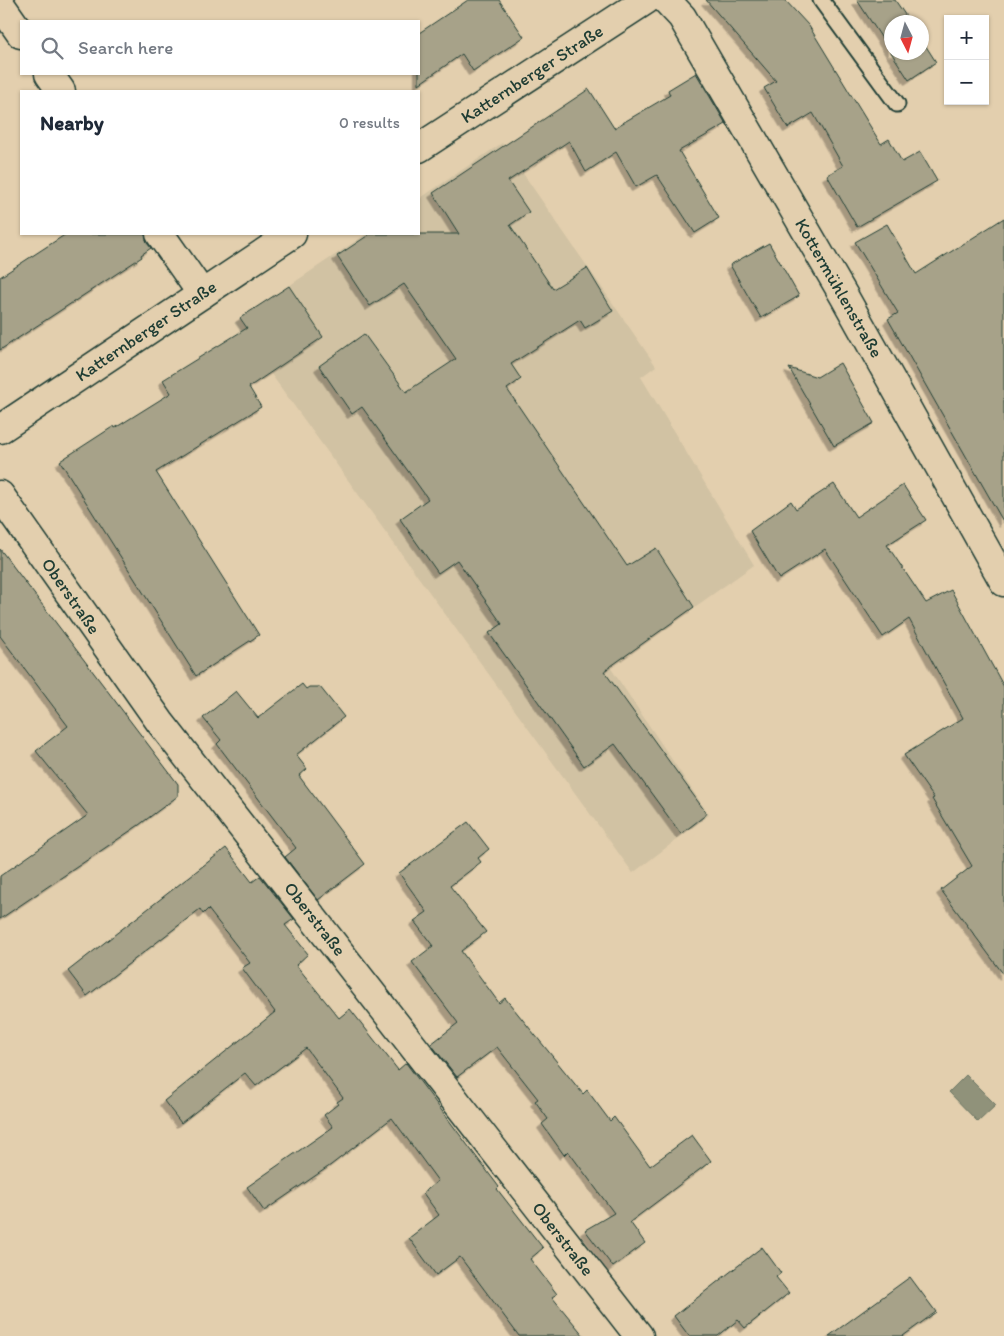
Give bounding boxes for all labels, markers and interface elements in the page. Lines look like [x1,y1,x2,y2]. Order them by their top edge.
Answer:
north arrow [884,15,929,60]
map controls [944,15,989,105]
button: + [944,15,989,60]
search box [20,20,420,75]
street label: Katternberger Straße [457,20,607,128]
icon: search [38,34,66,62]
text: Search here [78,36,173,59]
button: − [944,60,989,105]
text: Nearby [40,110,104,135]
text: 0 results [339,113,400,132]
street label: Kottermühlenstraße [790,214,888,362]
street label: Katternberger Straße [71,276,221,386]
street label: Oberstraße [37,554,105,638]
street label: Oberstraße [279,878,351,960]
street label: Oberstraße [527,1198,599,1280]

